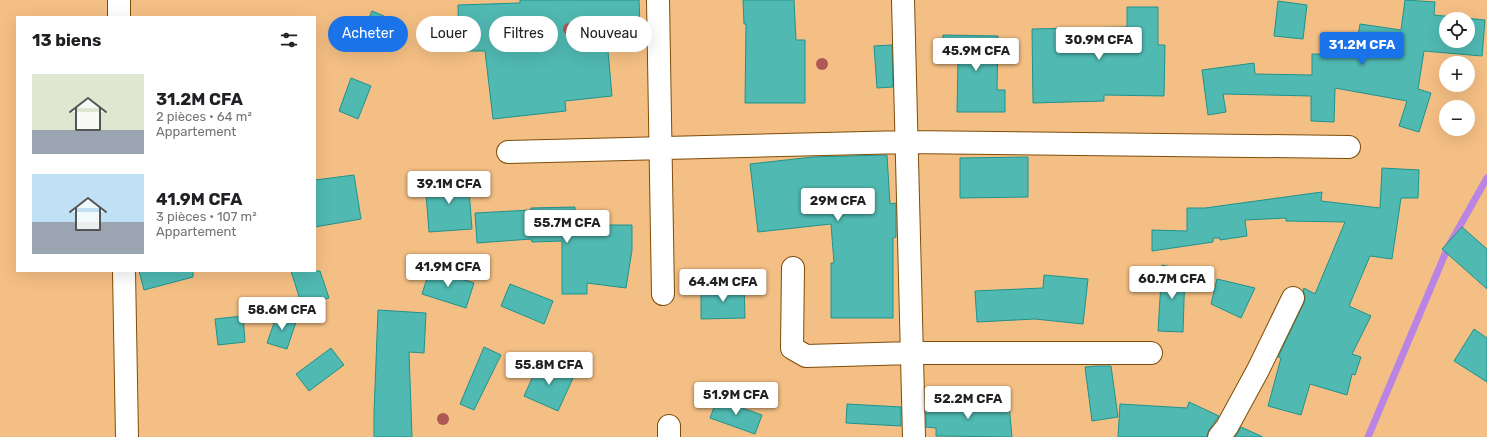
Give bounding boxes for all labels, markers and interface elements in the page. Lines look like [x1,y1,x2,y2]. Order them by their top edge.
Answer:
map controls [1439,12,1475,136]
button: locate [1439,12,1475,48]
chip: Acheter [328,16,408,52]
chip: Louer [416,16,481,52]
chip: Filtres [489,16,558,52]
chip: Nouveau [566,16,652,52]
pin: 30.9M CFA [1053,27,1145,61]
icon: filters [278,29,300,51]
text: 13 biens [32,30,101,50]
text: 30.9M CFA [1065,32,1133,47]
pin: 31.2M CFA [1316,32,1408,66]
text: 31.2M CFA [1329,37,1395,52]
pin: 45.9M CFA [930,38,1022,72]
text: 45.9M CFA [942,43,1010,58]
button: + [1439,56,1475,92]
text: 31.2M CFA [156,89,243,109]
icon: home [64,90,112,138]
button: − [1439,100,1475,136]
text: 2 pièces · 64 m² [156,109,252,124]
text: Appartement [156,124,236,139]
pin: 39.1M CFA [403,171,495,205]
text: 39.1M CFA [416,176,482,191]
pin: 29M CFA [801,188,875,222]
text: 41.9M CFA [156,189,242,209]
icon: home [64,190,112,238]
text: 29M CFA [810,193,866,208]
text: 3 pièces · 107 m² [156,209,257,224]
pin: 55.7M CFA [521,210,613,244]
text: 55.7M CFA [534,215,600,230]
text: Appartement [156,224,236,239]
pin: 41.9M CFA [402,254,494,288]
text: 41.9M CFA [415,259,481,274]
pin: 60.7M CFA [1126,266,1218,300]
pin: 64.4M CFA [677,269,769,303]
text: 60.7M CFA [1138,271,1206,286]
text: 64.4M CFA [688,274,758,289]
pin: 58.6M CFA [236,297,328,331]
text: 58.6M CFA [248,302,316,317]
pin: 55.8M CFA [503,352,595,386]
text: 55.8M CFA [515,357,583,372]
pin: 51.9M CFA [690,382,782,416]
pin: 52.2M CFA [922,386,1014,420]
text: 51.9M CFA [703,387,769,402]
text: 52.2M CFA [934,391,1002,406]

